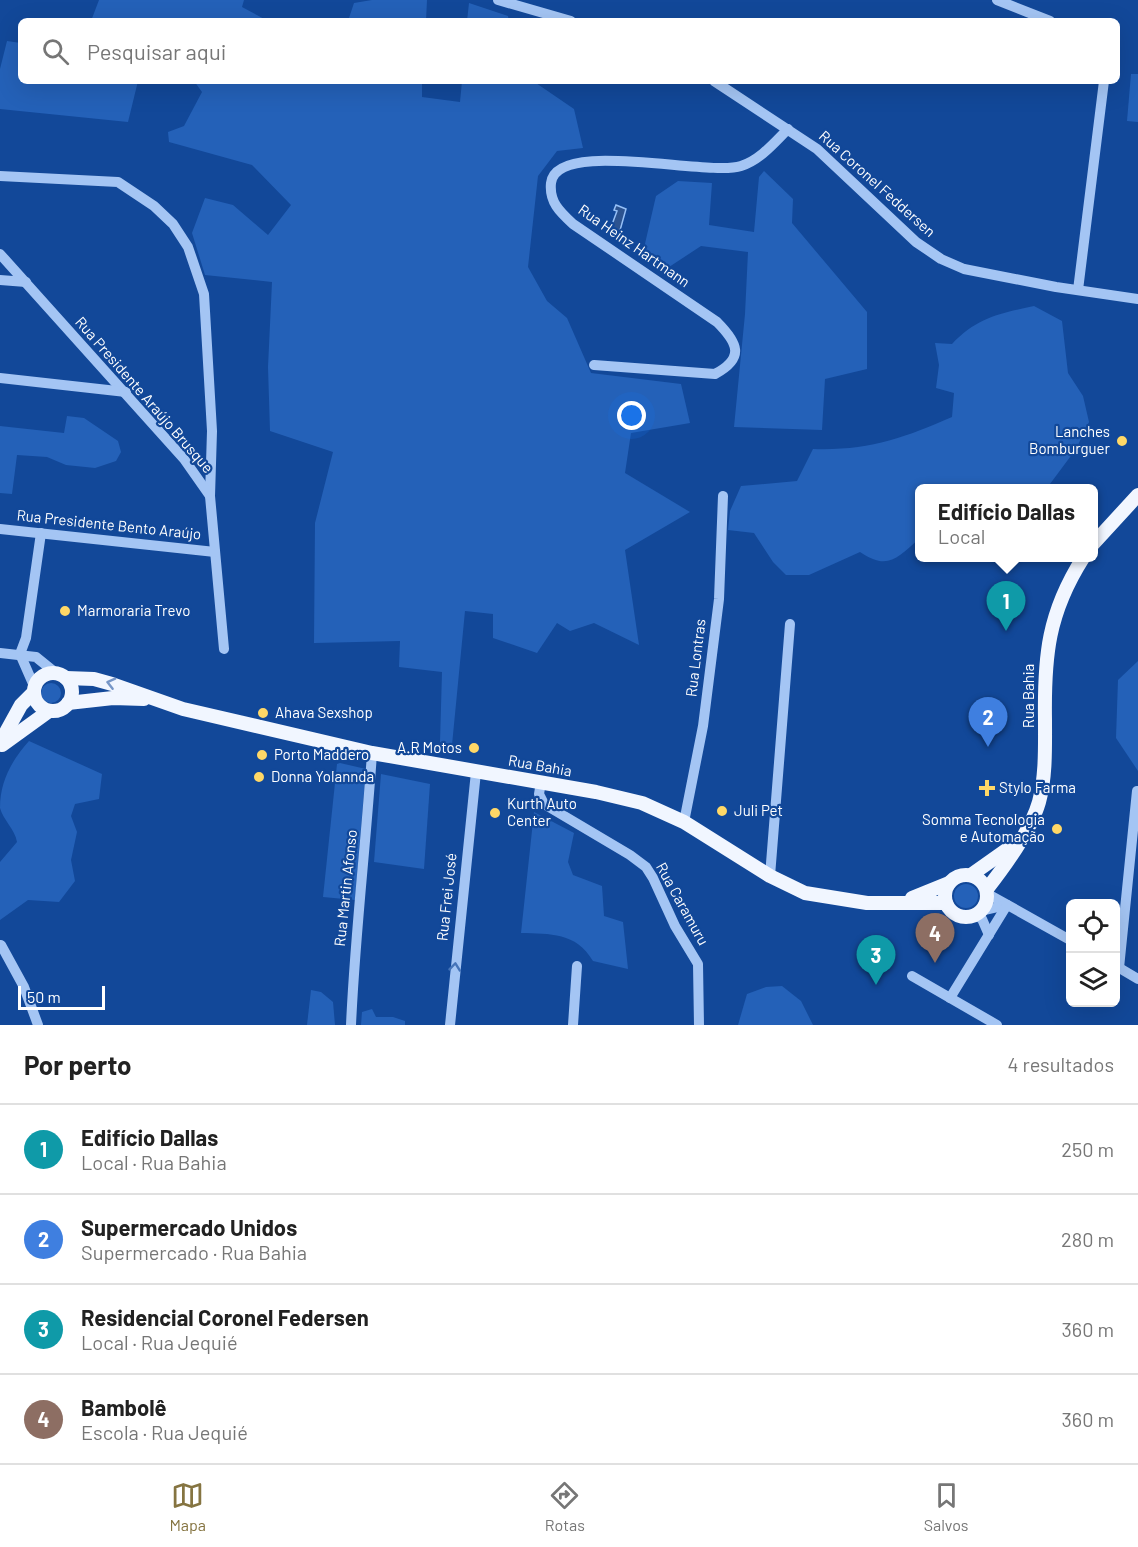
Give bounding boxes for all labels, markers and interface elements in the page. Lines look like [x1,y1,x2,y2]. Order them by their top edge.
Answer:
search box [18,18,1120,84]
icon: search [39,35,72,68]
text: Pesquisar aqui [87,38,226,64]
street label: Rua Coronel Feddersen [816,126,939,240]
street label: Rua Heinz Hartmann [575,200,694,290]
street label: Rua Presidente Araújo Brusque [72,313,218,476]
your location [617,401,646,430]
place label: Lanches Bomburguer [1029,422,1111,457]
marker: Lanches Bomburguer [1115,434,1129,448]
popup [915,484,1098,562]
text: Edifício Dallas [938,498,1075,524]
street label: Rua Presidente Bento Araújo [16,505,202,543]
text: Local [938,524,985,548]
pin: 1 [986,582,1026,631]
place label: Marmoraria Trevo [77,601,190,619]
marker: Marmoraria Trevo [58,604,72,618]
street label: Rua Lontras [681,618,709,698]
street label: Rua Bahia [1019,664,1037,728]
one-way arrow [106,678,116,691]
pin: 2 [968,698,1008,747]
place label: Ahava Sexshop [275,703,373,721]
marker: Ahava Sexshop [256,706,270,720]
place label: A.R Motos [397,738,462,756]
marker: A.R Motos [467,741,481,755]
place label: Porto Maddero [274,745,369,763]
marker: Porto Maddero [255,748,269,762]
street label: Rua Bahia [507,751,573,779]
place label: Donna Yolannda [271,767,374,785]
marker: Donna Yolannda [252,770,266,784]
place label: Stylo Farma [999,778,1076,796]
marker: Stylo Farma [980,781,994,795]
place label: Kurth Auto Center [507,794,577,829]
place label: Juli Pet [734,801,783,819]
marker: Juli Pet [715,804,729,818]
marker: Kurth Auto Center [488,806,502,820]
place label: Somma Tecnologia e Automação [922,810,1045,845]
marker: Somma Tecnologia e Automação [1050,822,1064,836]
street label: Rua Martin Afonso [330,829,360,947]
street label: Rua Frei José [432,852,460,942]
street label: Rua Caramuru [653,859,713,948]
map controls [1066,899,1120,1007]
button: locate [1066,899,1120,953]
pin: 4 [916,914,954,963]
pin: 3 [856,936,896,985]
button: layers [1066,953,1120,1007]
one-way arrow [448,962,461,971]
scale bar [18,983,105,1010]
text: 50 m [27,987,61,1006]
text: Por perto [24,1049,132,1080]
text: 4 resultados [1007,1052,1114,1076]
text: Edifício Dallas [81,1124,218,1150]
text: 1 [40,1137,47,1161]
text: 250 m [1061,1137,1114,1161]
text: Local · Rua Bahia [81,1150,227,1174]
text: Supermercado Unidos [81,1214,297,1240]
text: 2 [38,1227,49,1251]
text: 280 m [1061,1227,1114,1251]
text: Supermercado · Rua Bahia [81,1240,307,1264]
text: Residencial Coronel Federsen [81,1304,369,1330]
text: 3 [38,1317,49,1341]
text: 360 m [1062,1317,1114,1341]
text: Local · Rua Jequié [81,1330,238,1354]
text: Bambolê [81,1394,167,1420]
text: 4 [37,1407,50,1431]
text: 360 m [1062,1407,1114,1431]
text: Escola · Rua Jequié [81,1420,248,1444]
tab: Mapa [169,1479,206,1534]
tab: Rotas [545,1479,585,1534]
tab: Salvos [924,1479,969,1534]

